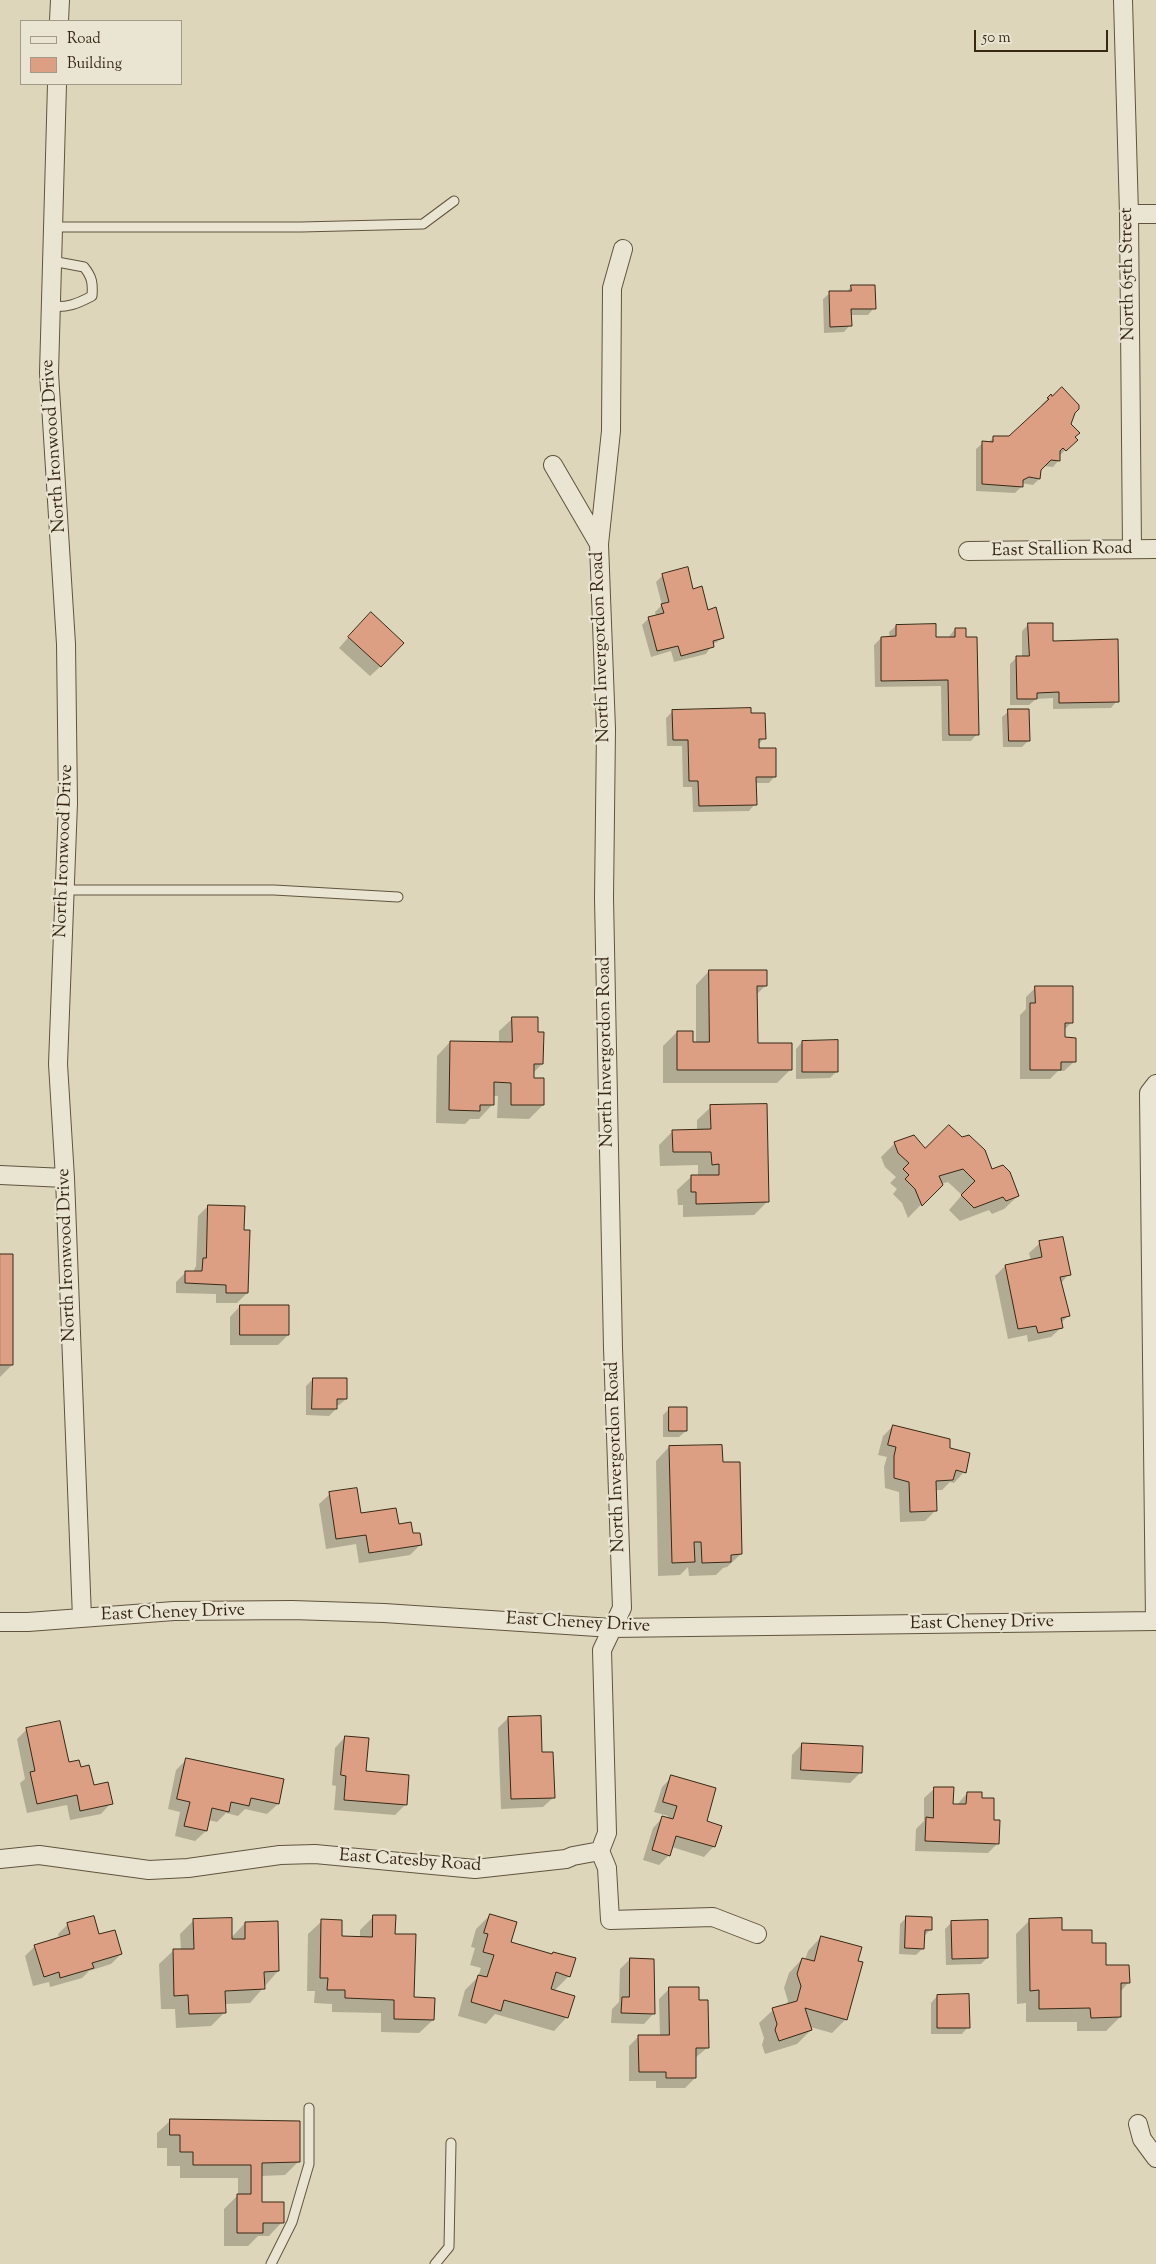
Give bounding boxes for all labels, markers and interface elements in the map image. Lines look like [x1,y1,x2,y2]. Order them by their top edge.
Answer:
legend [20,20,182,85]
scale bar [976,20,1110,52]
text: 50 m [982,28,1011,49]
text: Road [67,29,101,50]
text: Building [67,54,122,75]
street label: North 65th Street [1117,207,1141,341]
street label: North Ironwood Drive [38,359,72,533]
street label: East Stallion Road [991,539,1133,563]
street label: North Invergordon Road [588,551,616,743]
street label: North Ironwood Drive [51,764,79,938]
street label: North Invergordon Road [595,956,619,1148]
street label: North Ironwood Drive [54,1168,82,1342]
street label: North Invergordon Road [603,1361,631,1553]
street label: East Cheney Drive [101,1601,245,1627]
street label: East Cheney Drive [505,1609,651,1639]
street label: East Cheney Drive [910,1612,1054,1636]
street label: East Catesby Road [338,1846,482,1878]

